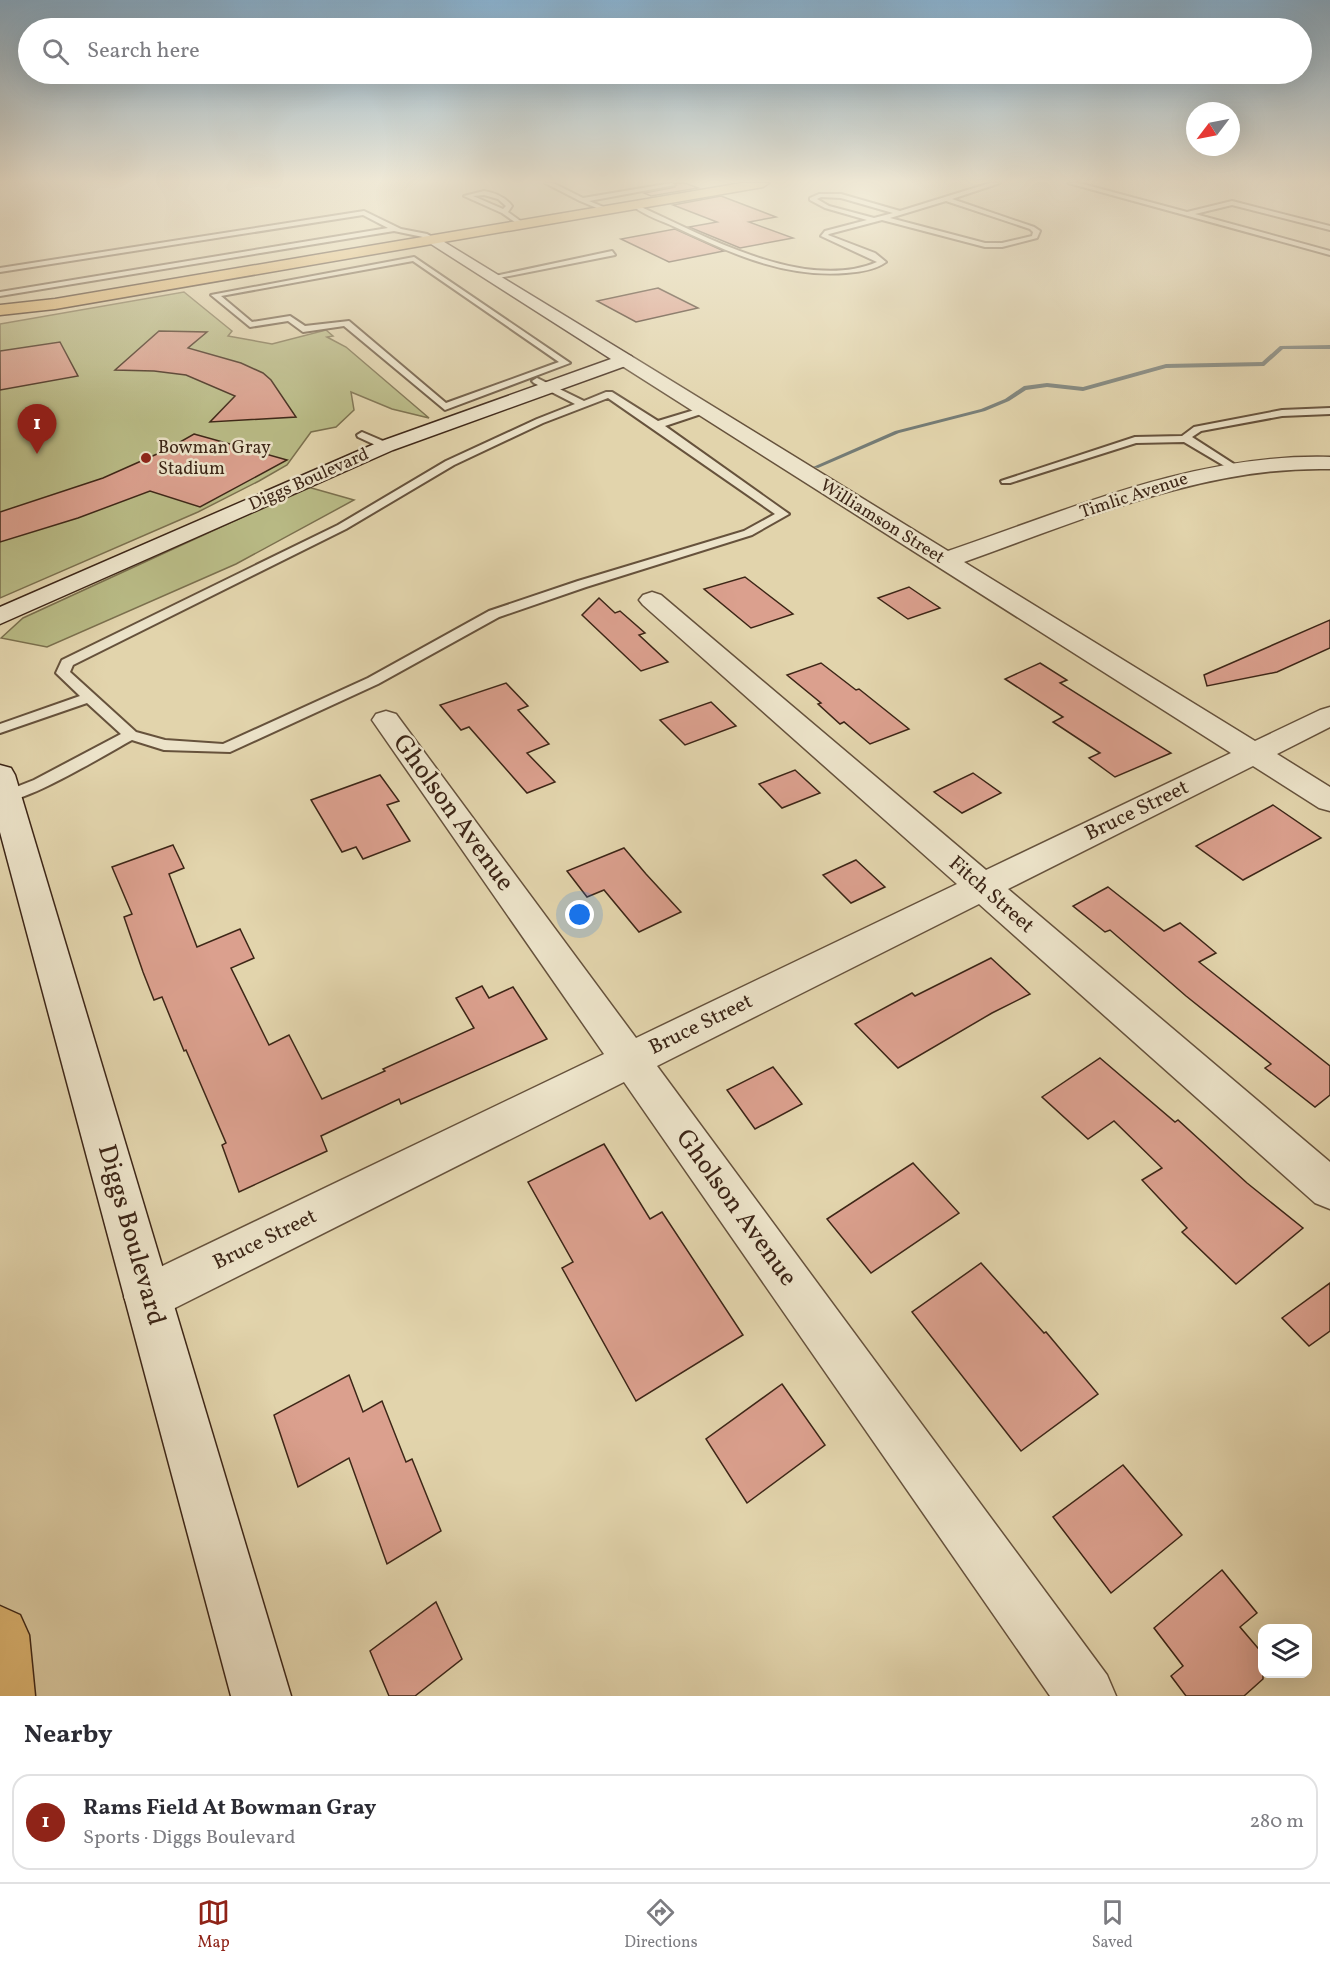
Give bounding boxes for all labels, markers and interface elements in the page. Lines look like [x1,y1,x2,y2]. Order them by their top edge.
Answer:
search box [18,18,1312,84]
icon: search [39,35,72,68]
text: Search here [87,36,200,67]
north arrow [1186,102,1240,156]
pin: 1 [18,404,57,454]
place label: Bowman Gray Stadium [158,436,271,482]
street label: Diggs Boulevard [245,442,373,518]
marker: Bowman Gray Stadium [139,451,153,465]
street label: Timlic Avenue [1077,467,1191,525]
street label: Williamson Street [815,474,949,570]
street label: Gholson Avenue [384,727,522,899]
street label: Bruce Street [1080,773,1194,849]
street label: Fitch Street [942,850,1040,940]
your location [565,900,594,929]
street label: Bruce Street [644,987,758,1063]
street label: Gholson Avenue [667,1122,805,1294]
street label: Diggs Boulevard [88,1140,174,1330]
street label: Bruce Street [208,1202,322,1278]
map controls [1258,1624,1312,1678]
button: layers [1258,1624,1312,1678]
text: Nearby [24,1717,113,1753]
text: Rams Field At Bowman Gray [83,1793,376,1824]
text: 1 [41,1808,50,1836]
text: 280 m [1249,1808,1304,1836]
text: Sports · Diggs Boulevard [83,1824,295,1852]
tab: Map [197,1896,230,1954]
tab: Directions [624,1896,698,1954]
tab: Saved [1092,1896,1133,1954]

